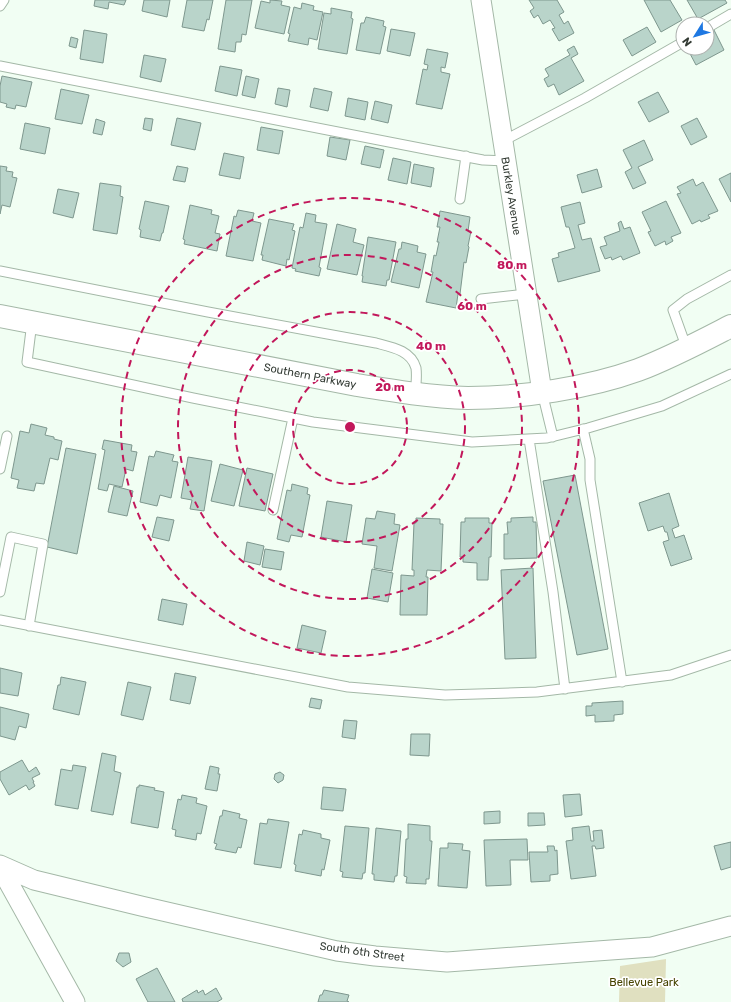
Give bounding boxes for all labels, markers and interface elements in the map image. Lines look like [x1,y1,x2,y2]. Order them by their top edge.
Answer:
north arrow [675,16,715,56]
text: N [680,35,695,49]
street label: Burkley Avenue [498,156,524,236]
text: 80 m [497,258,527,272]
text: 60 m [457,299,487,313]
text: 40 m [416,339,446,353]
street label: Southern Parkway [263,361,357,391]
text: 20 m [375,380,405,394]
centre of rings [343,420,357,434]
street label: South 6th Street [319,940,406,964]
park label: Bellevue Park [609,976,679,989]

